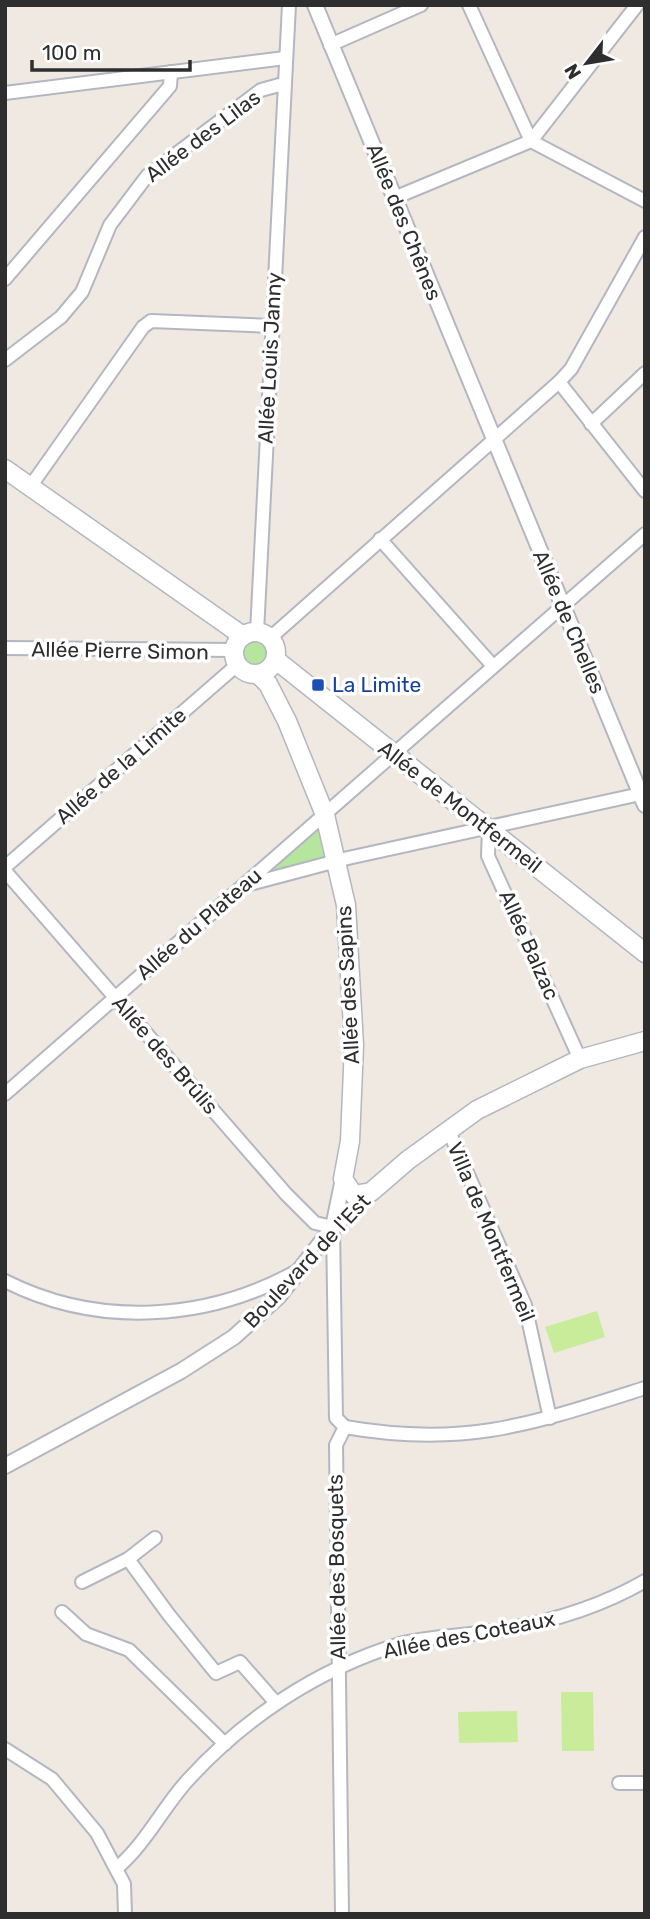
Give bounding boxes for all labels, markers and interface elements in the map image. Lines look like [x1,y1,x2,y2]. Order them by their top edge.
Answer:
scale bar [32,28,189,72]
north arrow [552,28,622,98]
text: 100 m [42,40,101,65]
text: N [559,60,586,83]
street label: Allée des Lilas [140,84,265,187]
street label: Allée des Chênes [362,140,447,304]
street label: Allée Louis Janny [253,271,286,444]
street label: Allée de Chelles [528,546,611,697]
street label: Allée Pierre Simon [31,636,209,665]
place label: La Limite [332,672,421,697]
marker: La Limite [310,677,326,693]
street label: Allée de la Limite [50,702,191,829]
street label: Allée de Montfermeil [374,735,547,878]
street label: Allée du Plateau [131,863,266,985]
street label: Allée Balzac [494,886,565,1004]
street label: Allée des Sapins [331,905,364,1065]
street label: Allée des Brûlis [107,990,224,1119]
street label: Villa de Montfermeil [442,1138,541,1325]
street label: Boulevard de l'Est [238,1188,375,1333]
street label: Allée des Bosquets [322,1474,351,1660]
street label: Allée des Coteaux [381,1606,557,1663]

